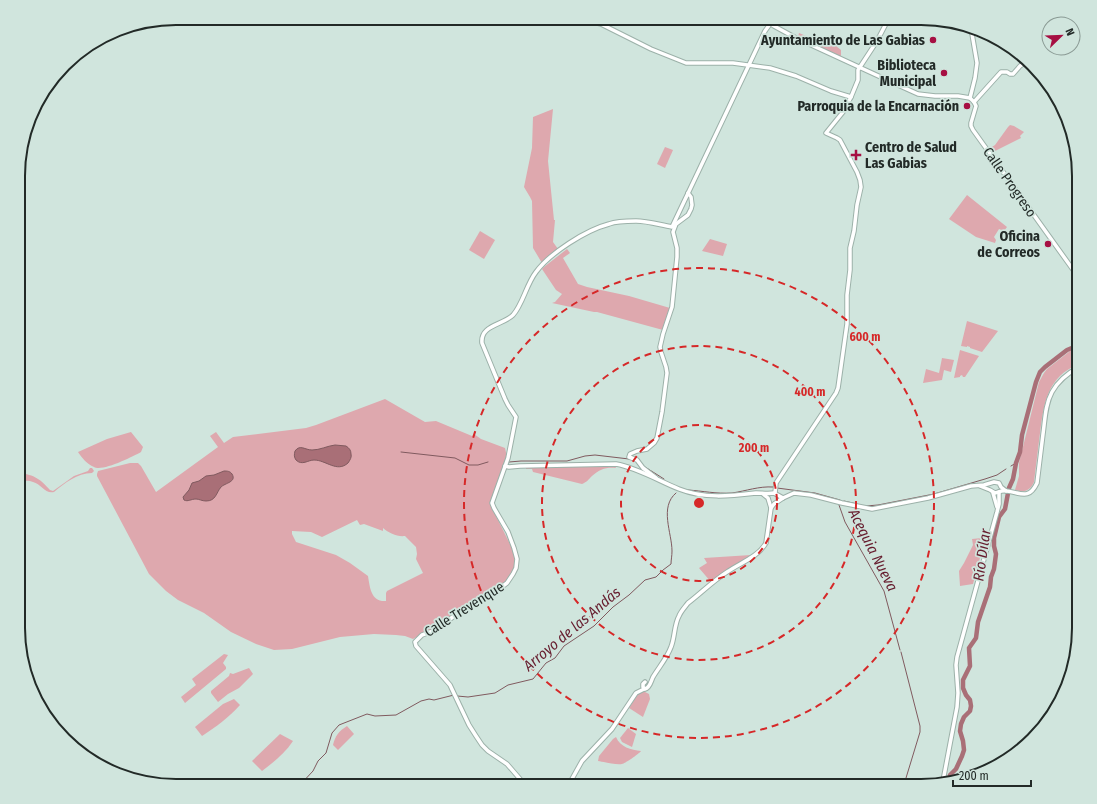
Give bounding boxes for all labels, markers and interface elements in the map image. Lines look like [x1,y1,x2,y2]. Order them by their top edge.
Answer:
north arrow [1041,16,1081,56]
text: N [1062,27,1077,38]
place label: Ayuntamiento de Las Gabias [760,32,925,49]
marker: Ayuntamiento de Las Gabias [928,35,938,45]
place label: Biblioteca Municipal [877,57,936,90]
marker: Biblioteca Municipal [939,68,949,78]
place label: Parroquia de la Encarnación [797,98,959,115]
marker: Parroquia de la Encarnación [962,101,972,111]
place label: Centro de Salud Las Gabias [865,139,957,172]
street label: Calle Progreso [979,144,1040,221]
marker: Centro de Salud Las Gabias [850,149,862,161]
place label: Oficina de Correos [977,228,1040,261]
marker: Oficina de Correos [1043,239,1053,249]
text: 600 m [849,330,881,344]
text: 400 m [795,385,825,399]
text: 200 m [738,441,769,455]
centre of rings [692,496,706,510]
water label: Acequia Nueva [844,505,902,594]
water label: Río Dílar [969,527,995,582]
street label: Calle Trevenque [421,578,507,641]
water label: Arroyo de las Andás [519,583,625,675]
scale bar [953,762,1031,788]
text: 200 m [959,769,989,783]

